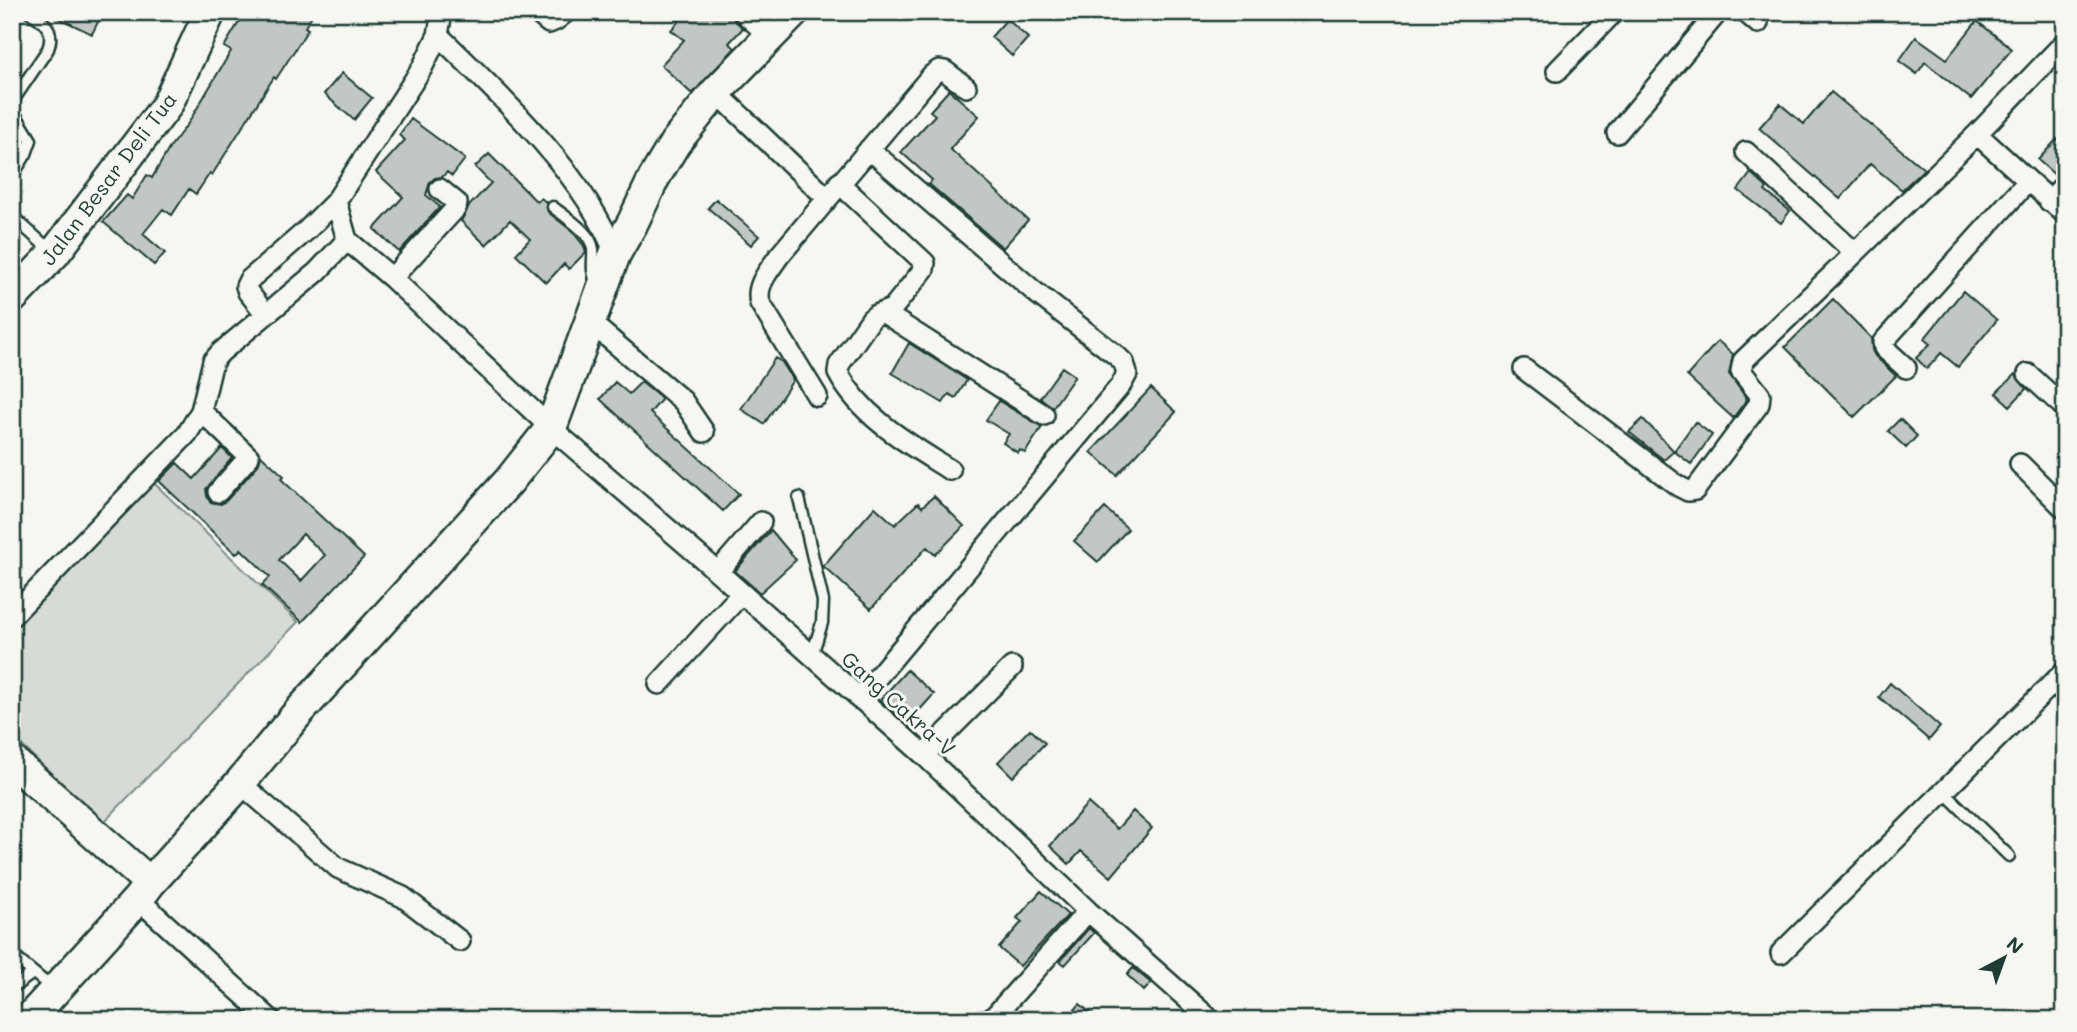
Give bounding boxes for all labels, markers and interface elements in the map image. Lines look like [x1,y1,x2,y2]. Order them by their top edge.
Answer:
street label: Jalan Besar Deli Tua [34,86,182,270]
street label: Gang Cakra-V [836,645,962,761]
north arrow [1968,923,2038,993]
text: N [2002,931,2029,959]

